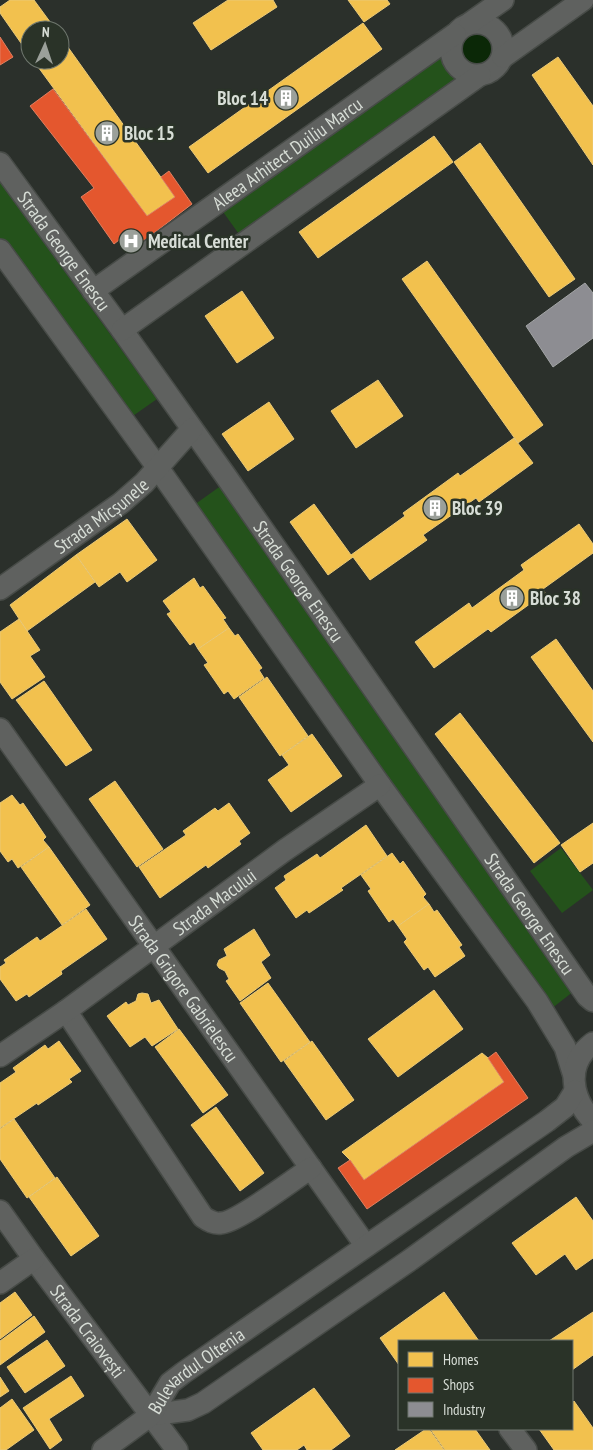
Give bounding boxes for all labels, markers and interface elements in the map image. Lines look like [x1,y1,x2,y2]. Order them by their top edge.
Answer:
north arrow [20,20,70,70]
text: N [41,23,50,41]
building icon: Bloc 14 [273,85,299,111]
place label: Bloc 14 [217,86,268,110]
street label: Aleea Arhitect Duiliu Marcu [207,92,367,215]
building icon: Bloc 15 [94,120,120,146]
place label: Bloc 15 [124,121,175,145]
street label: Strada George Enescu [13,186,116,316]
hospital icon: Medical Center [118,228,144,254]
place label: Medical Center [148,229,249,253]
street label: Strada Micșunele [49,472,154,559]
building icon: Bloc 39 [422,495,448,521]
place label: Bloc 39 [452,496,503,520]
street label: Strada George Enescu [248,516,349,647]
building icon: Bloc 38 [499,585,525,611]
place label: Bloc 38 [530,586,581,610]
street label: Strada George Enescu [479,848,580,979]
street label: Strada Macului [168,863,261,941]
street label: Strada Grigore Gabrielescu [124,910,244,1067]
street label: Strada Craiovești [45,1280,131,1383]
street label: Bulevardul Oltenia [142,1322,249,1418]
legend [398,1340,573,1430]
text: Homes [443,1350,479,1369]
text: Shops [443,1375,474,1394]
text: Industry [443,1400,485,1419]

